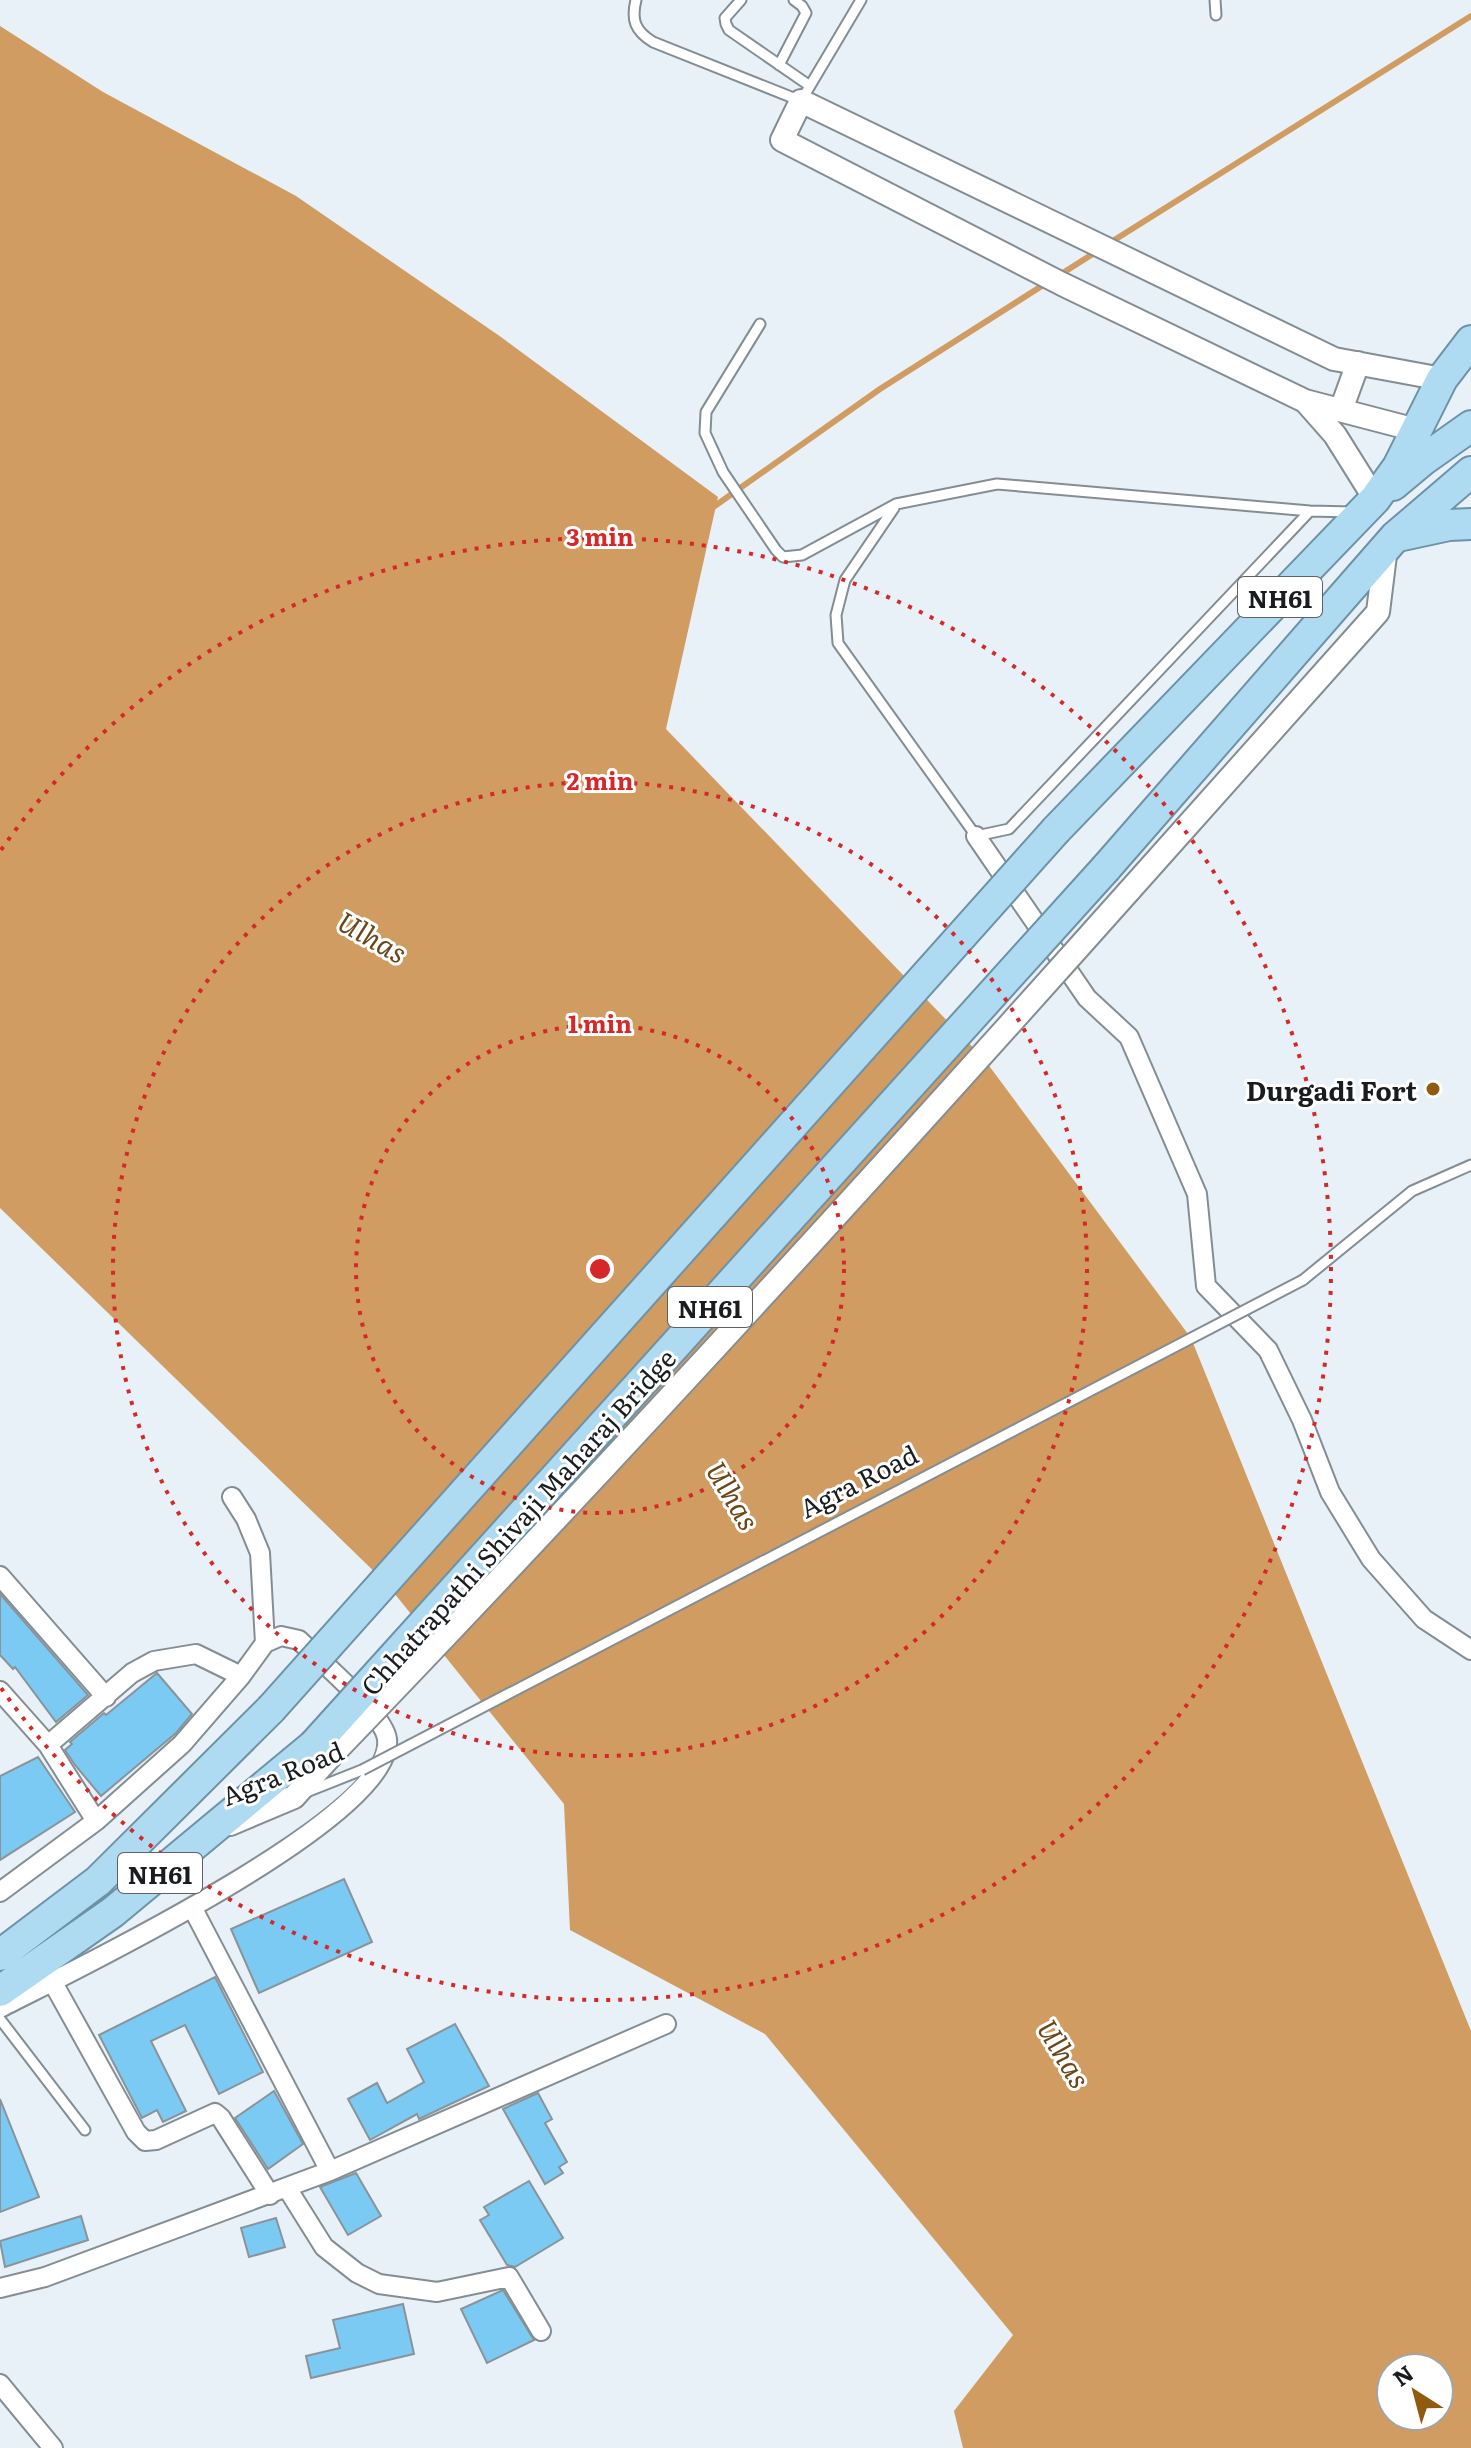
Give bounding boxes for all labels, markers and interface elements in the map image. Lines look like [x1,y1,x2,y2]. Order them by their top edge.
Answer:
text: 3 min [566,518,634,553]
road number: NH61 [1238,577,1322,617]
text: 2 min [566,762,634,797]
water label: Ulhas [331,899,415,973]
text: 1 min [568,1005,632,1040]
place label: Durgadi Fort [1246,1070,1418,1109]
marker: Durgadi Fort [1424,1080,1442,1098]
centre of rings [586,1255,614,1283]
road number: NH61 [668,1287,752,1327]
street label: Chhatrapathi Shivaji Maharaj Bridge [350,1339,684,1703]
street label: Agra Road [792,1433,924,1526]
water label: Ulhas [697,1453,771,1537]
street label: Agra Road [215,1730,349,1814]
road number: NH61 [118,1853,202,1893]
water label: Ulhas [1028,2011,1102,2095]
north arrow [1375,2352,1455,2432]
text: N [1385,2356,1420,2393]

